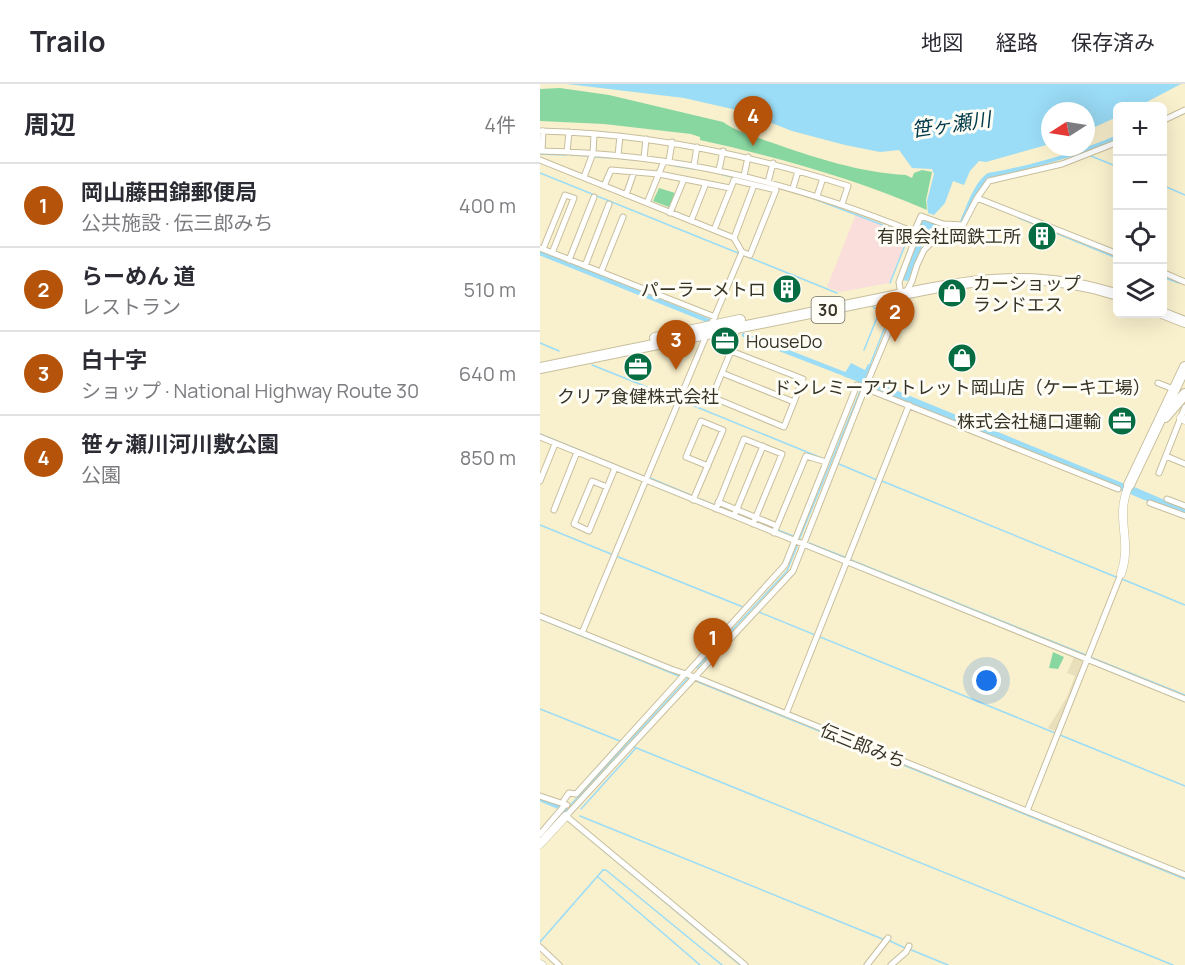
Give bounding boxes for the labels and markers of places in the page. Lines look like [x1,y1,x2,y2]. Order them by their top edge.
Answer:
pin: 4 [734,97,772,146]
building icon: 有限会社岡鉄工所 [1026,220,1058,252]
place label: 有限会社岡鉄工所 [877,224,1021,248]
place label: カーショップ ランドエス [973,271,1081,316]
building icon: パーラーメトロ [771,273,803,305]
place label: パーラーメトロ [641,277,766,301]
shop icon: カーショップ ランドエス [936,277,968,309]
pin: 2 [876,292,914,342]
pin: 3 [656,320,696,370]
office icon: HouseDo [709,325,741,357]
place label: HouseDo [746,329,822,353]
shop icon: ドンレミーアウトレット岡山店（ケーキ工場） [946,342,978,374]
office icon: クリア食健株式会社 [622,351,654,383]
place label: ドンレミーアウトレット岡山店（ケーキ工場） [773,375,1151,399]
place label: クリア食健株式会社 [557,384,719,408]
office icon: 株式会社樋口運輸 [1106,405,1138,437]
place label: 株式会社樋口運輸 [957,409,1101,433]
pin: 1 [694,618,732,668]

